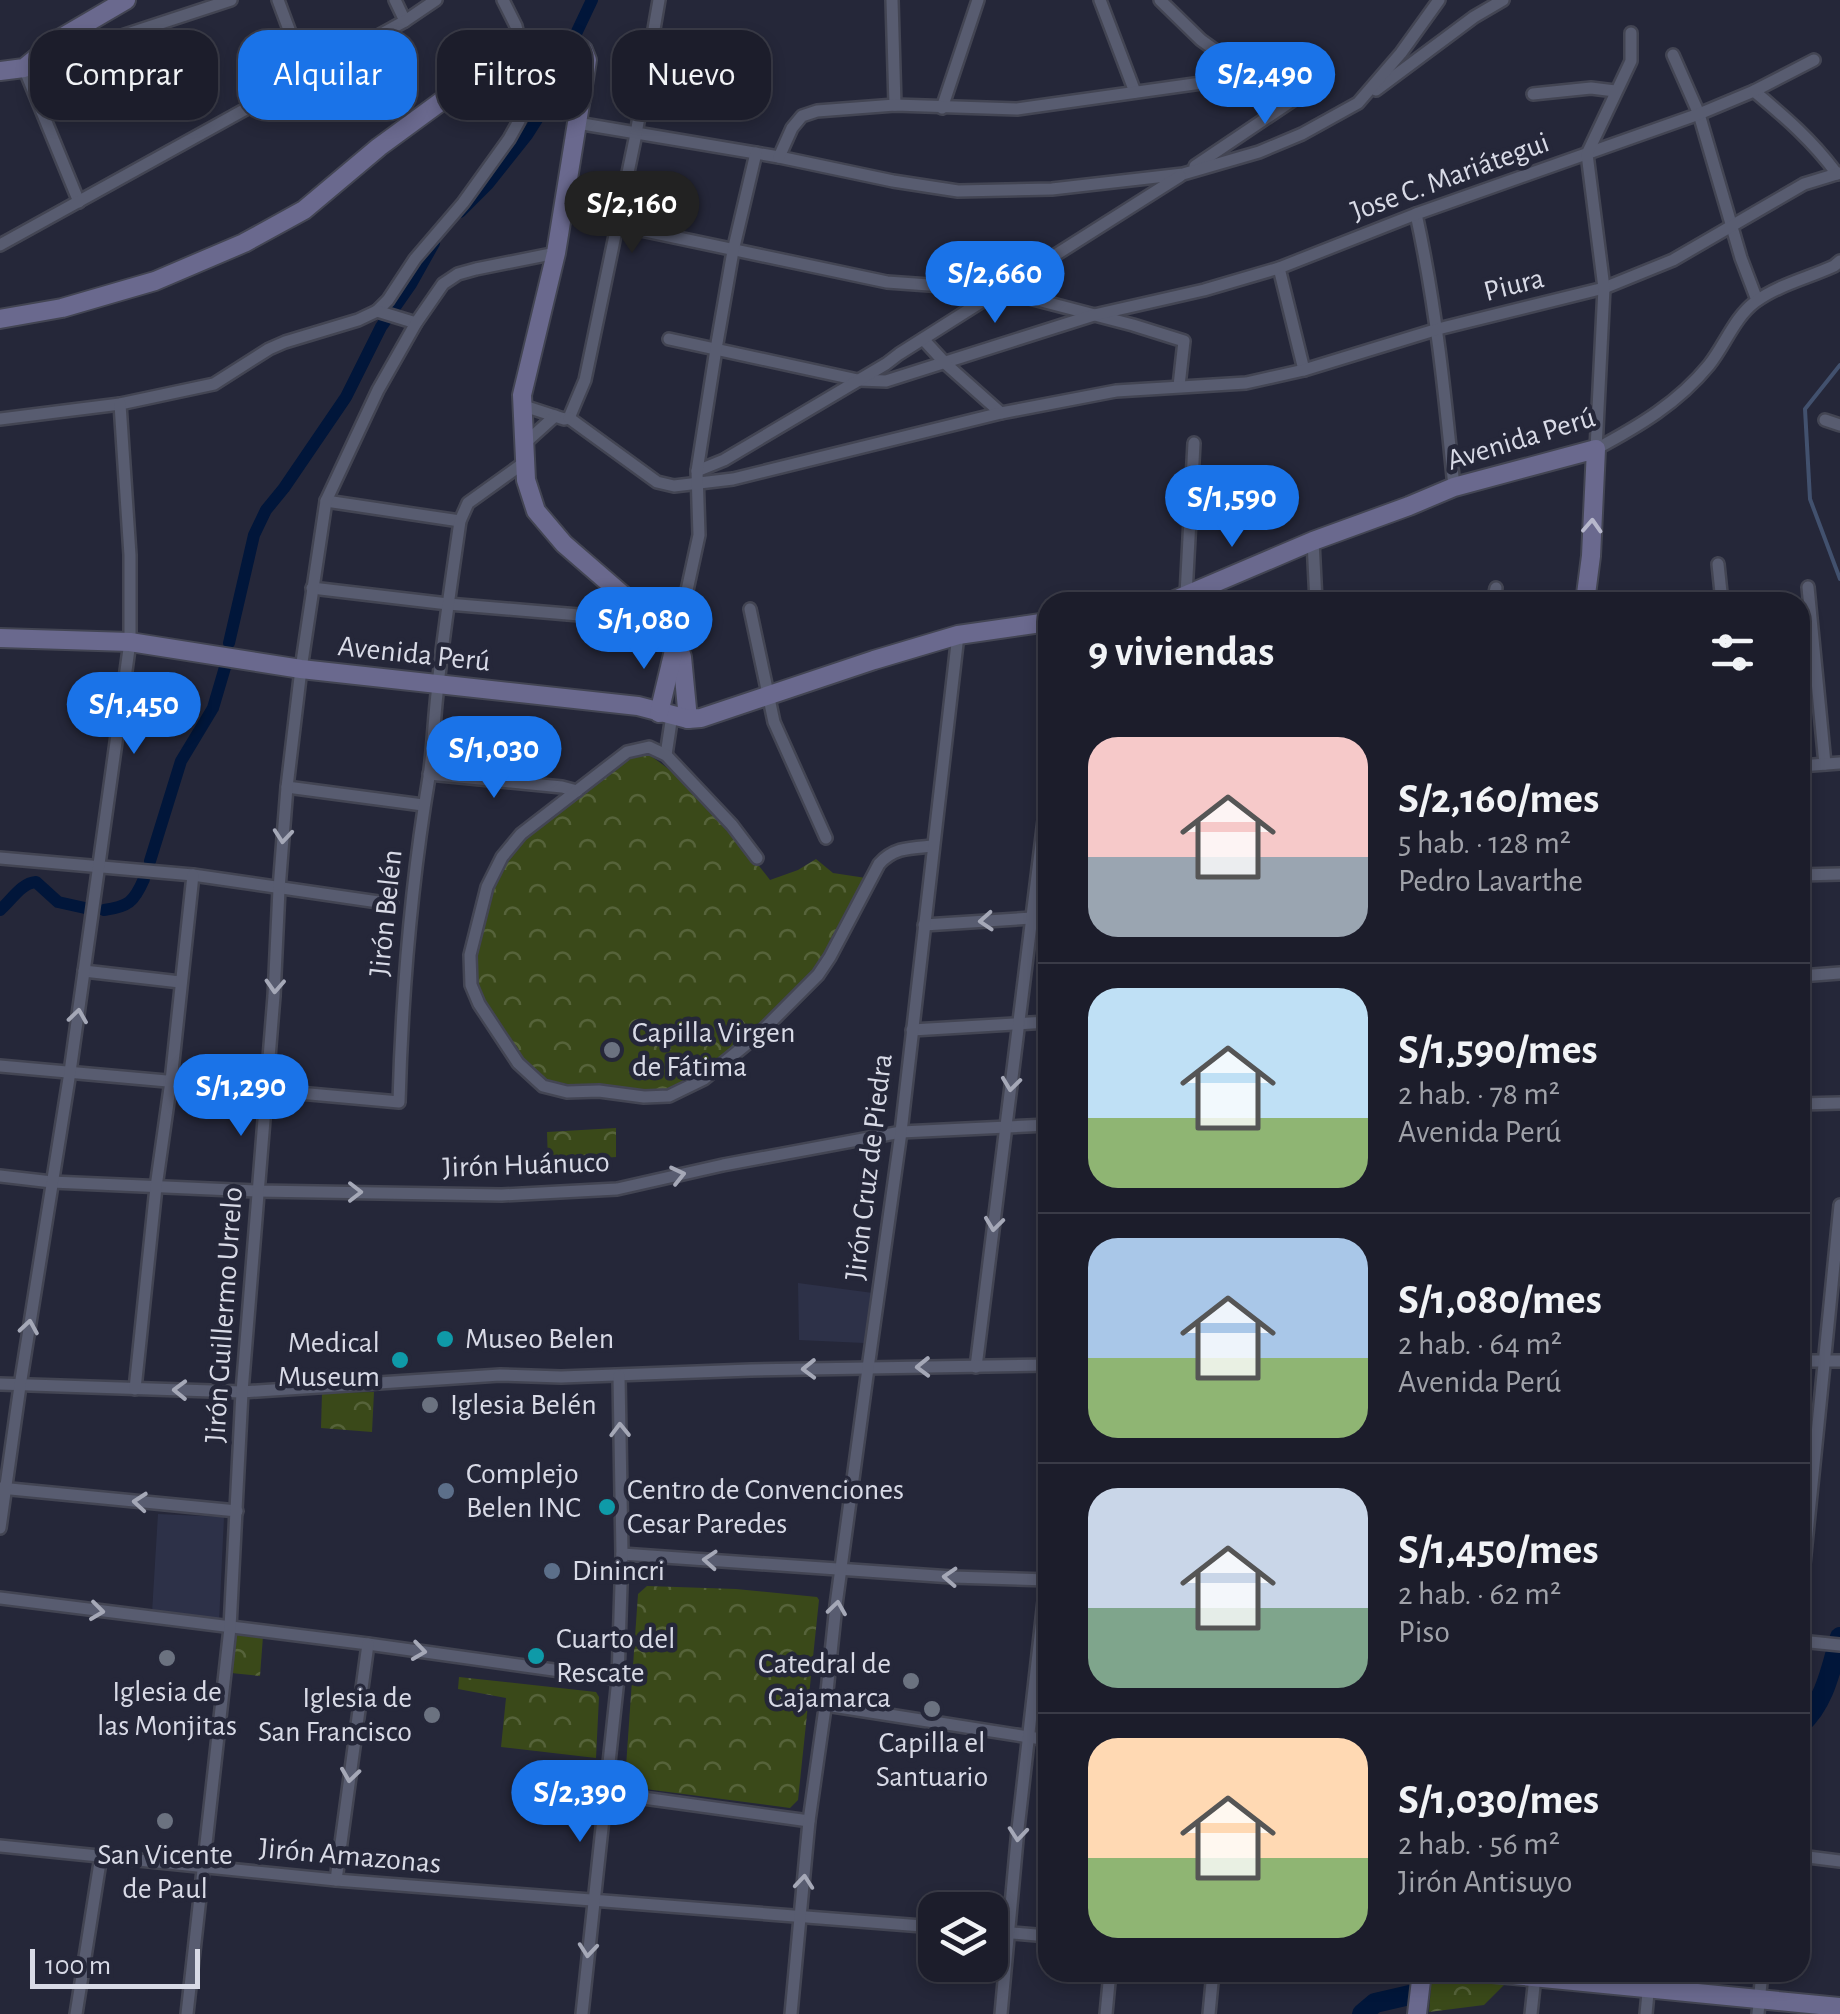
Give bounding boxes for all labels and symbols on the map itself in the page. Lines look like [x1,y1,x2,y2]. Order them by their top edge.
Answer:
pin: S/2,490 [1173,42,1357,127]
street label: Jose C. Mariátegui [1347,127,1553,227]
pin: S/2,160 [540,171,724,256]
pin: S/2,660 [903,241,1087,326]
street label: Piura [1481,263,1547,307]
street label: Avenida Perú [1443,402,1599,476]
pin: S/1,590 [1140,465,1324,550]
one-way arrow [1581,517,1602,533]
pin: S/1,080 [552,587,736,672]
street label: Avenida Perú [336,631,492,677]
pin: S/1,450 [42,672,226,757]
pin: S/1,030 [402,716,586,801]
one-way arrow [273,828,295,844]
street label: Jirón Belén [364,848,408,978]
one-way arrow [977,910,993,931]
one-way arrow [265,978,286,994]
one-way arrow [66,1008,87,1025]
place label: Capilla Virgen de Fátima [632,1018,795,1082]
marker: Capilla Virgen de Fátima [601,1039,623,1061]
street label: Jirón Cruz de Piedra [840,1052,898,1282]
pin: S/1,290 [149,1054,333,1139]
one-way arrow [1001,1077,1022,1093]
street label: Jirón Huánuco [442,1147,610,1183]
one-way arrow [669,1166,686,1187]
one-way arrow [348,1181,363,1203]
street label: Jirón Guillermo Urrelo [200,1186,248,1444]
one-way arrow [984,1216,1005,1232]
one-way arrow [18,1319,39,1336]
place label: Museo Belen [465,1324,614,1354]
place label: Medical Museum [278,1328,380,1392]
marker: Museo Belen [434,1328,456,1350]
marker: Medical Museum [389,1349,411,1371]
one-way arrow [914,1356,930,1378]
one-way arrow [801,1358,817,1379]
one-way arrow [172,1380,188,1401]
place label: Iglesia Belén [450,1390,597,1420]
marker: Iglesia Belén [419,1394,441,1416]
one-way arrow [609,1421,631,1436]
place label: Complejo Belen INC [466,1459,581,1523]
place label: Centro de Convenciones Cesar Paredes [627,1475,904,1539]
marker: Complejo Belen INC [435,1480,457,1502]
one-way arrow [131,1491,147,1513]
marker: Centro de Convenciones Cesar Paredes [596,1496,618,1518]
one-way arrow [702,1550,718,1572]
place label: Dinincri [572,1556,665,1586]
marker: Dinincri [541,1560,563,1582]
one-way arrow [942,1567,958,1588]
one-way arrow [825,1599,846,1616]
one-way arrow [89,1600,105,1621]
place label: Cuarto del Rescate [556,1624,675,1688]
one-way arrow [411,1640,427,1661]
marker: Cuarto del Rescate [525,1645,547,1667]
marker: Iglesia de las Monjitas [156,1647,178,1669]
place label: Catedral de Cajamarca [758,1649,891,1713]
marker: Catedral de Cajamarca [900,1670,922,1692]
place label: Iglesia de las Monjitas [97,1677,237,1741]
place label: Iglesia de San Francisco [258,1683,412,1747]
marker: Capilla el Santuario [921,1698,943,1720]
marker: Iglesia de San Francisco [421,1704,443,1726]
place label: Capilla el Santuario [876,1728,988,1792]
pin: S/2,390 [488,1760,672,1845]
one-way arrow [340,1768,361,1784]
marker: San Vicente de Paul [154,1810,176,1832]
one-way arrow [1007,1826,1029,1842]
street label: Jirón Amazonas [258,1833,442,1879]
place label: San Vicente de Paul [97,1840,233,1904]
one-way arrow [792,1874,814,1890]
one-way arrow [578,1943,600,1959]
scale bar [30,1944,200,1988]

